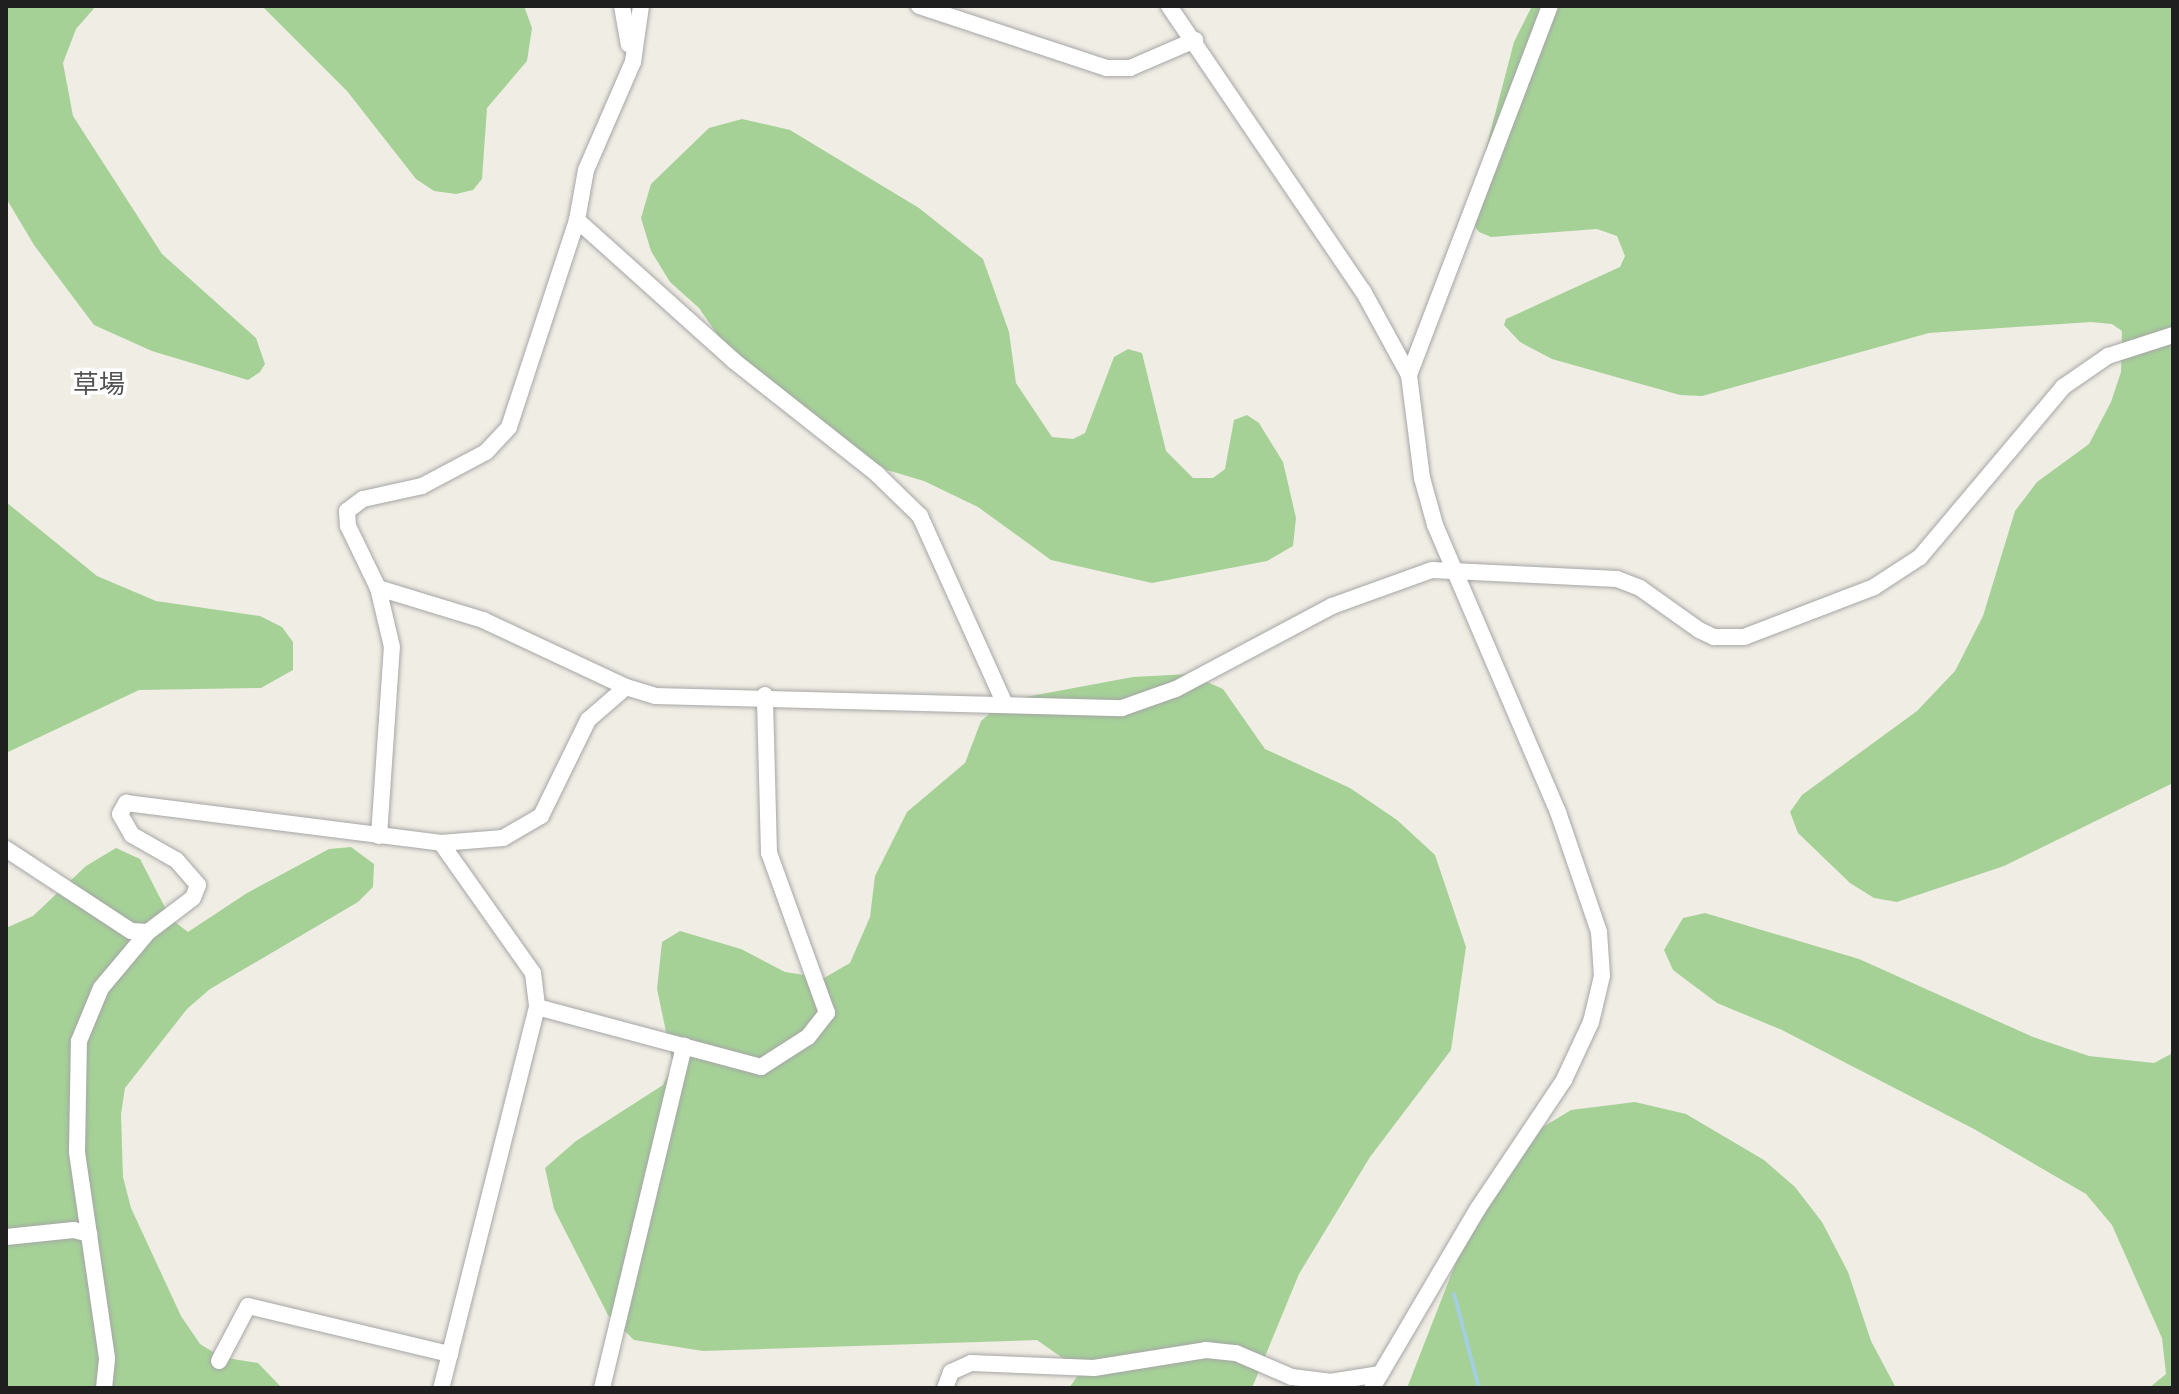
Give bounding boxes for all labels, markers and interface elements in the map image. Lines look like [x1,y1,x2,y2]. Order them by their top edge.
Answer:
district label: 草場 [73,368,125,400]

